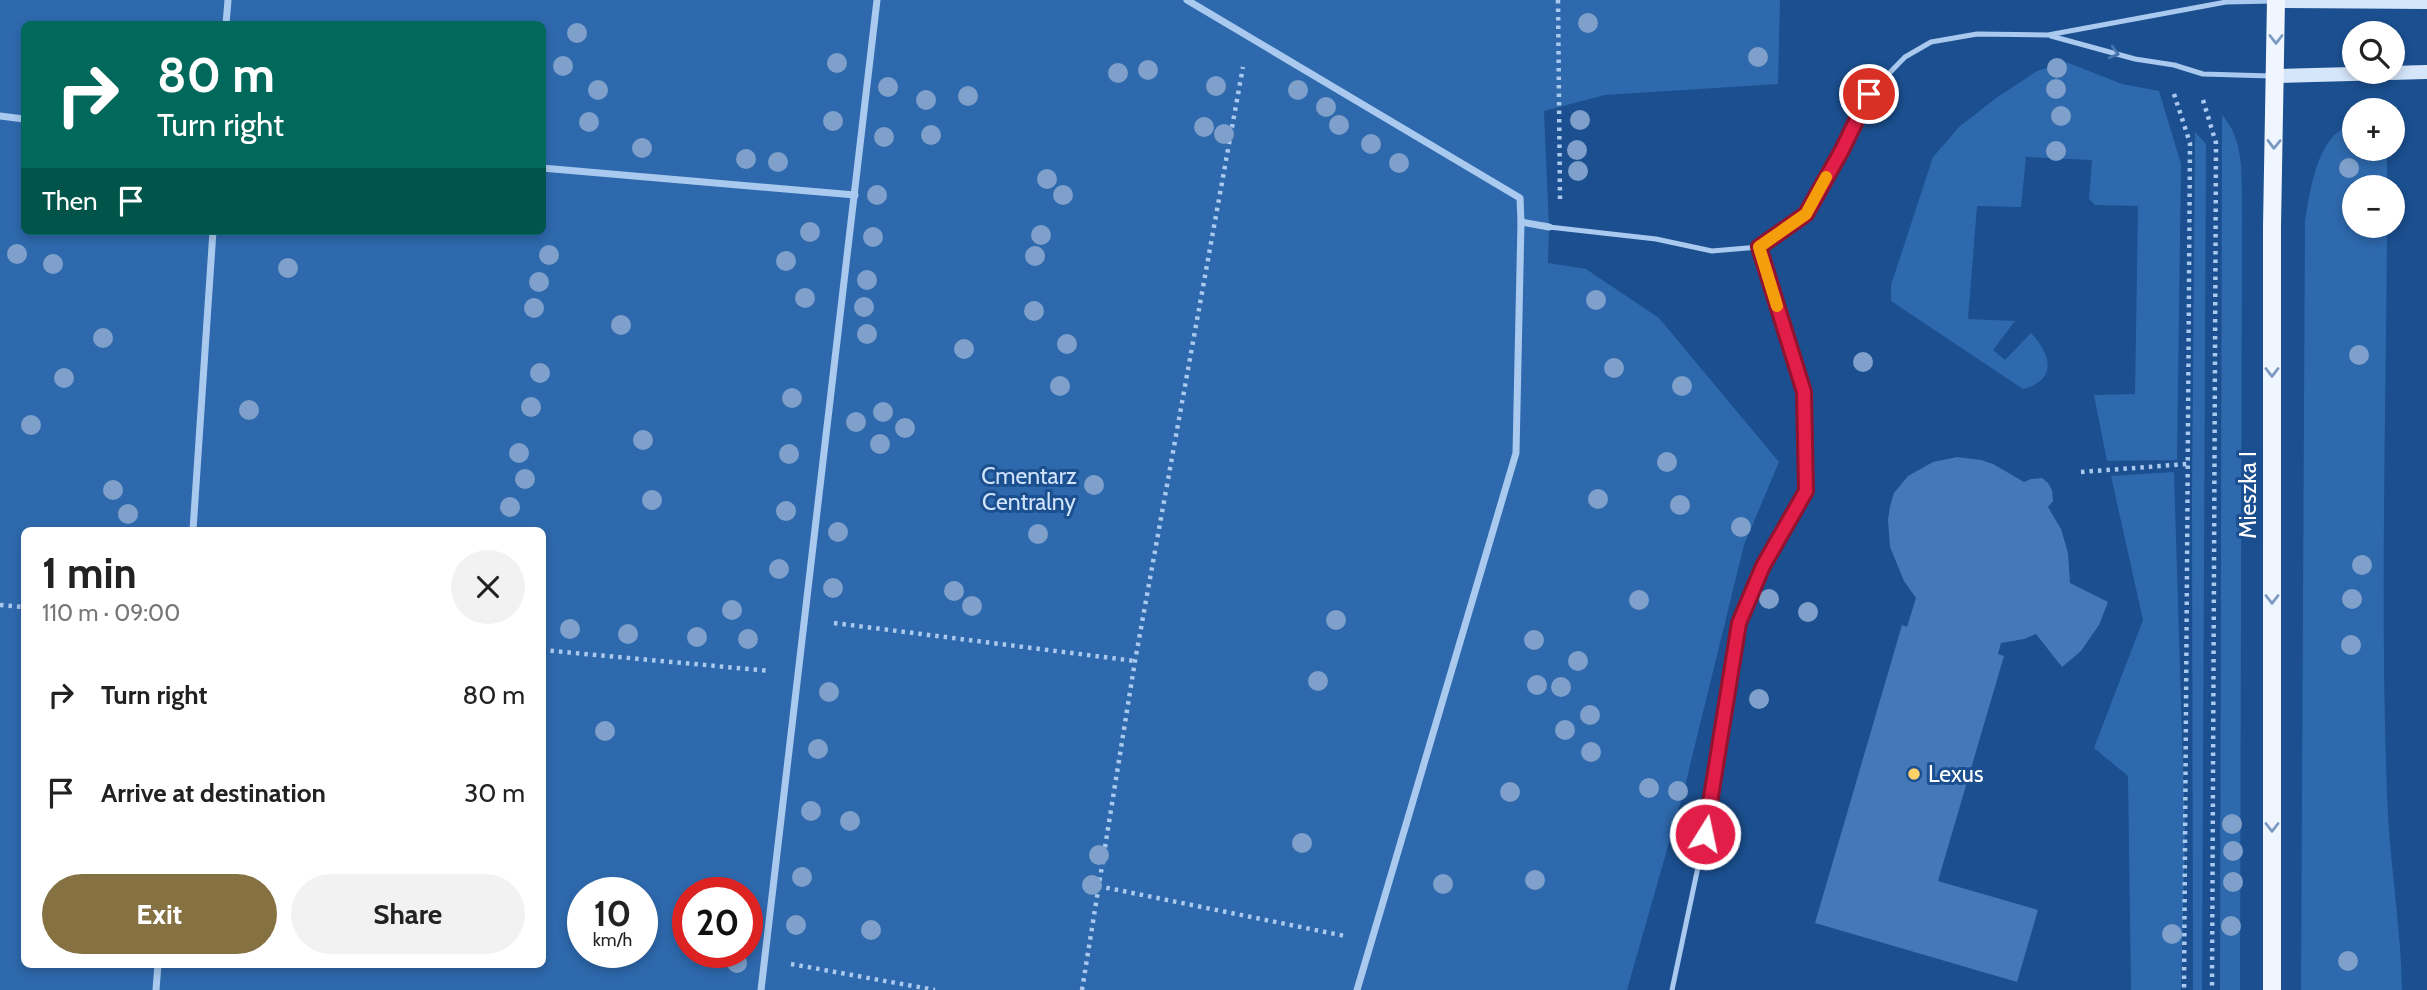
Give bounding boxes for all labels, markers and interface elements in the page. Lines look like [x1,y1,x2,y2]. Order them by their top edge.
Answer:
map controls [2342,21,2405,238]
button: search [2342,21,2405,84]
one-way arrow [2268,34,2284,45]
text: 80 m [157,45,275,104]
one-way arrow [2108,45,2120,59]
icon: right [42,49,133,140]
pin [1839,64,1899,124]
icon: arrive [1850,75,1888,113]
button: + [2342,98,2405,161]
text: Turn right [157,105,284,144]
one-way arrow [2267,139,2282,150]
button: − [2342,175,2405,238]
icon: arrive [112,182,150,220]
text: Then [42,185,98,217]
one-way arrow [2264,367,2280,378]
street label: Mieszka I [2234,451,2262,539]
park label: Cmentarz Centralny [981,462,1077,516]
text: 1 min [42,547,137,599]
button: close [451,550,525,624]
one-way arrow [2264,595,2280,605]
text: 110 m · 09:00 [42,599,180,627]
icon: right [42,676,80,714]
text: Turn right [101,679,207,711]
text: 80 m [462,679,525,711]
place label: Lexus [1928,760,1983,788]
marker: Lexus [1906,766,1922,782]
icon: arrive [42,774,80,812]
text: Arrive at destination [101,777,326,809]
text: 30 m [464,777,525,809]
position arrow [1668,797,1742,871]
one-way arrow [2264,822,2280,833]
button: Exit [42,874,277,954]
button: Share [291,874,525,954]
speed limit sign: 20 [672,877,763,968]
text: 10 [594,892,631,935]
text: km/h [593,929,632,951]

